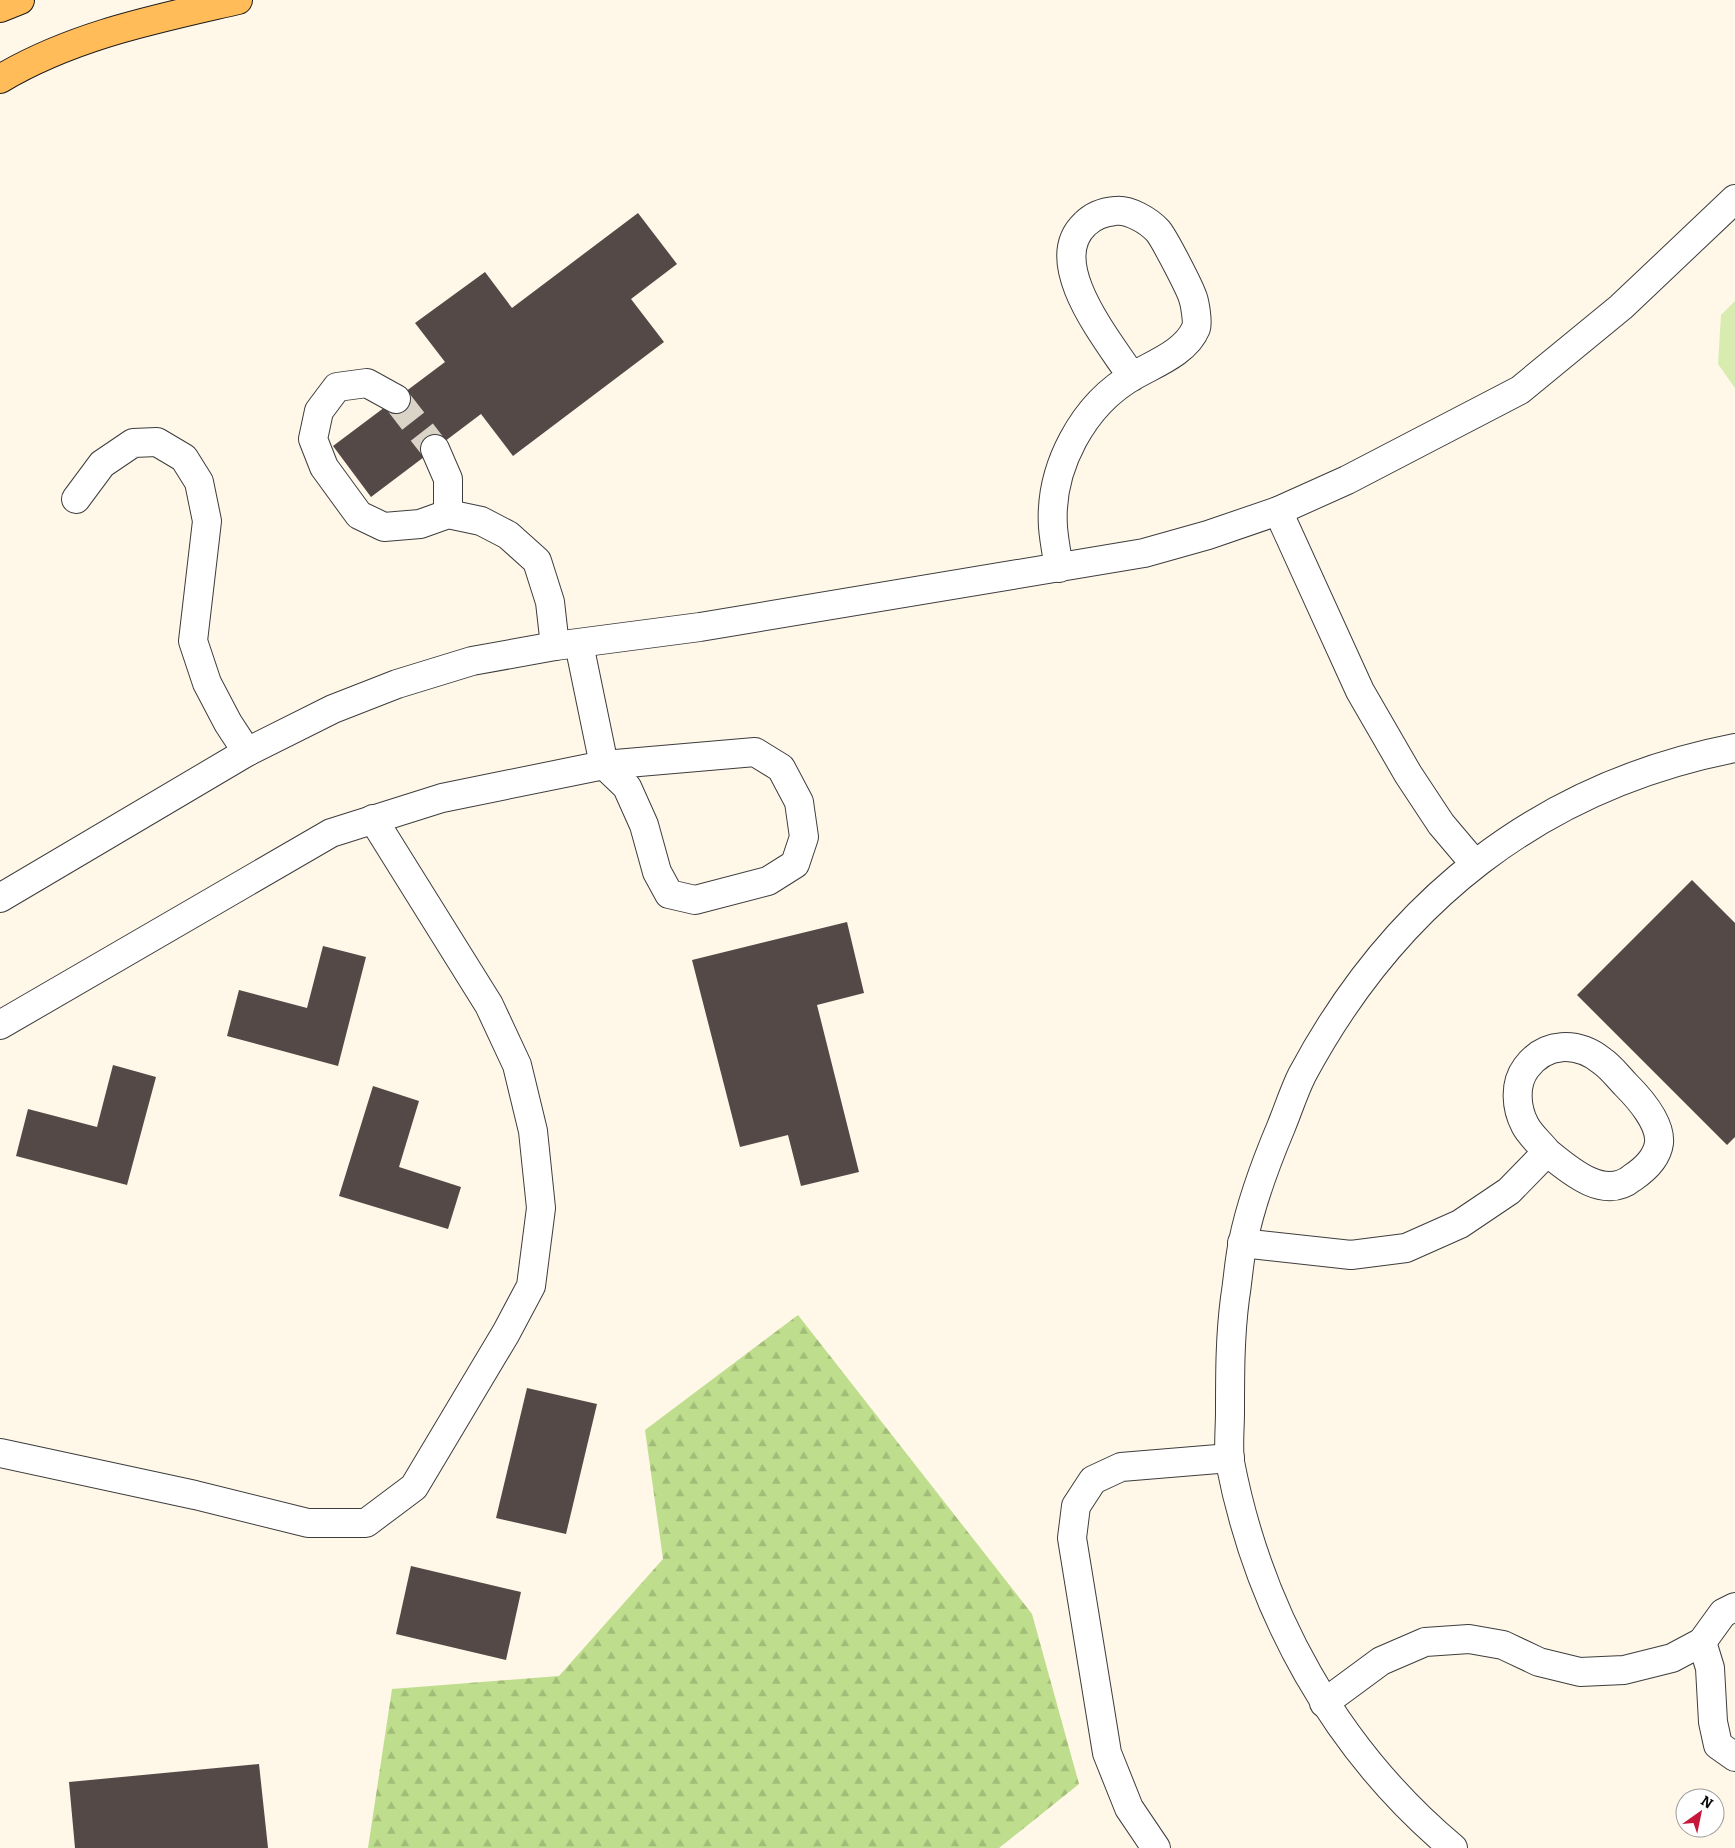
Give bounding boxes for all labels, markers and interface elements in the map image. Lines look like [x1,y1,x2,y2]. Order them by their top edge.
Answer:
north arrow [1675,1788,1725,1838]
text: N [1698,1792,1716,1813]

